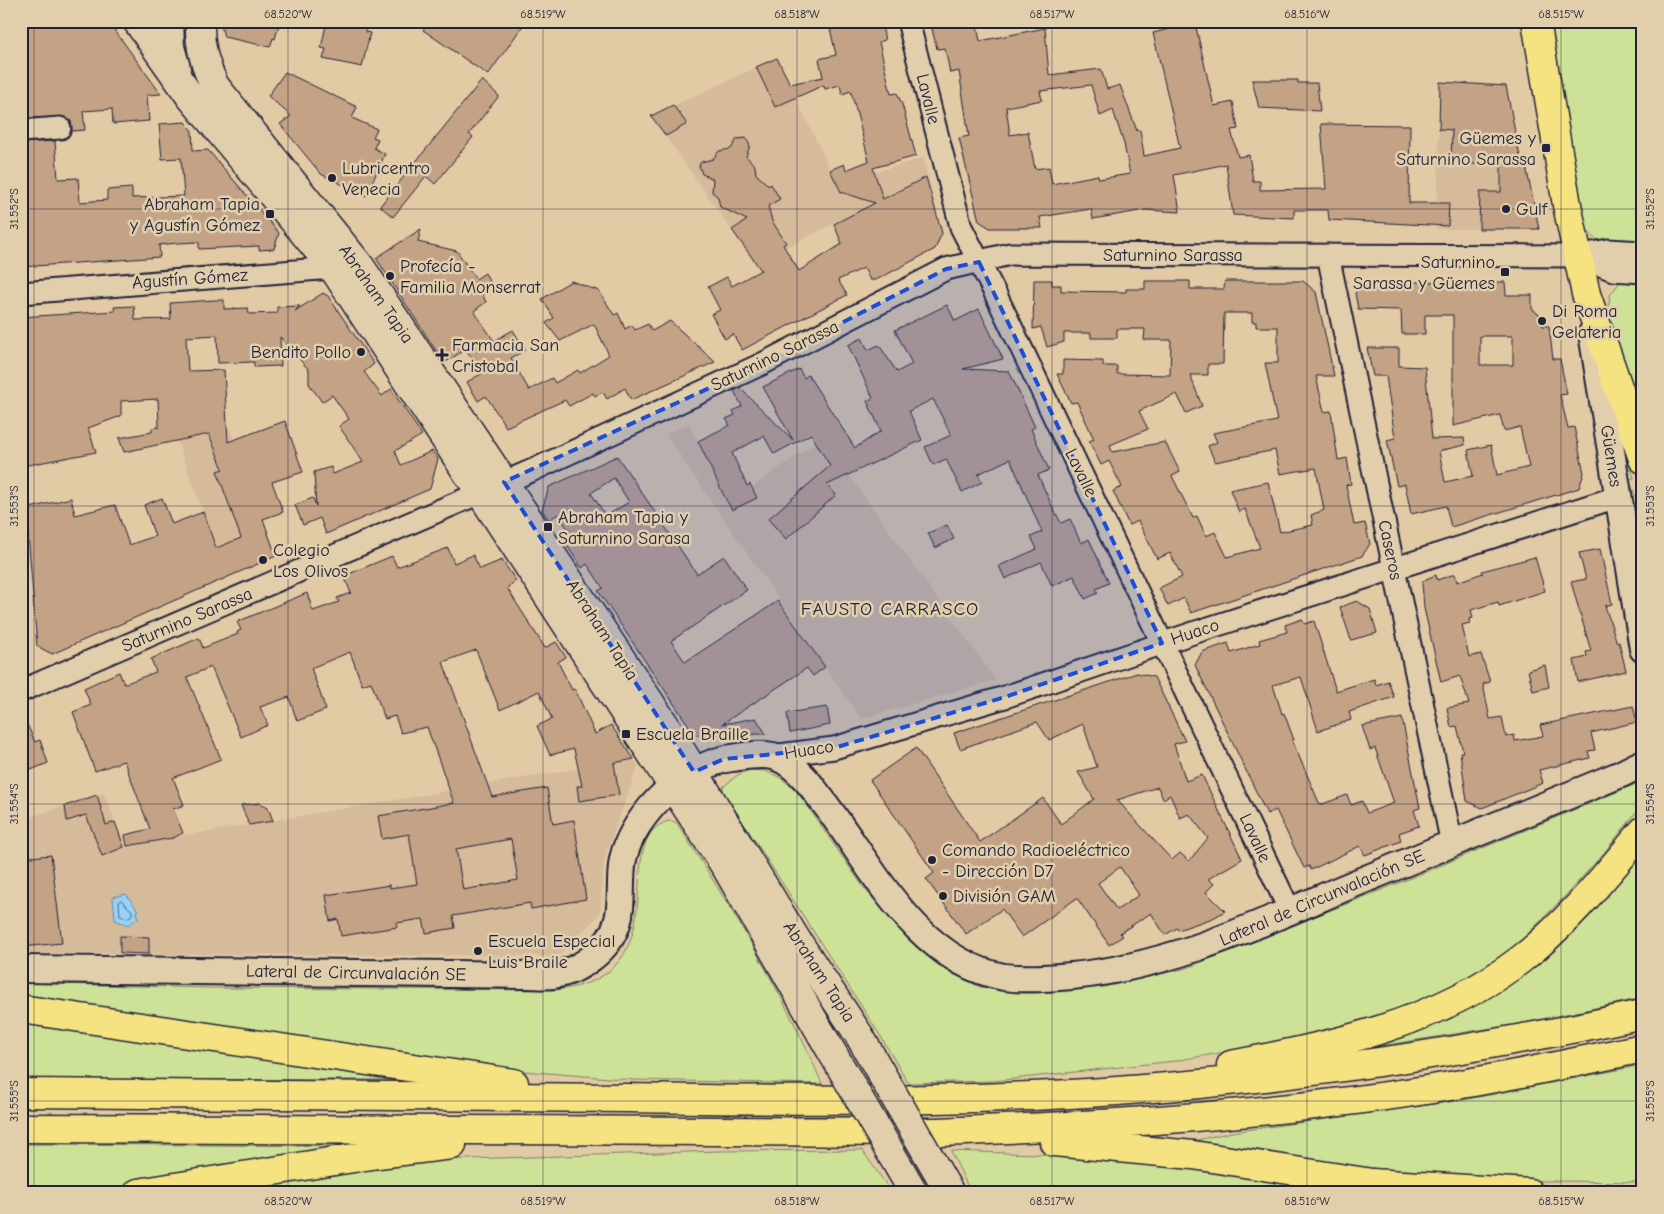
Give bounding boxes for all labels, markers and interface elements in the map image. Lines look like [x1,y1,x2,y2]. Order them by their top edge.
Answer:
text: 68.520°W [264,7,313,21]
text: 68.519°W [520,7,566,21]
text: 68.518°W [774,7,820,21]
text: 68.517°W [1030,7,1075,21]
text: 68.516°W [1284,7,1330,21]
text: 68.515°W [1538,7,1584,21]
street label: Lavalle [912,72,944,126]
place label: Güemes y Saturnino Sarassa [1396,128,1537,170]
marker: Güemes y Saturnino Sarassa [1540,142,1552,154]
place label: Lubricentro Venecia [342,158,430,200]
marker: Lubricentro Venecia [326,172,338,184]
text: 31.552°S [7,188,21,230]
text: 31.552°S [1643,188,1657,230]
place label: Abraham Tapia y Agustín Gómez [129,194,260,236]
place label: Gulf [1516,199,1548,220]
marker: Gulf [1500,203,1512,215]
marker: Abraham Tapia y Agustín Gómez [264,208,276,220]
street label: Abraham Tapia [334,240,418,348]
street label: Saturnino Sarassa [1103,245,1243,266]
place label: Saturnino Sarassa y Güemes [1353,252,1495,294]
place label: Profecía - Familia Monserrat [400,256,541,298]
street label: Agustín Gómez [131,264,249,294]
marker: Saturnino Sarassa y Güemes [1499,266,1511,278]
marker: Profecía - Familia Monserrat [384,270,396,282]
place label: Di Roma Gelateria [1552,301,1621,343]
marker: Di Roma Gelateria [1536,315,1548,327]
street label: Saturnino Sarassa [708,316,842,396]
place label: Farmacia San Cristobal [452,335,559,377]
place label: Bendito Pollo [251,342,351,363]
marker: Bendito Pollo [355,346,367,358]
marker: Farmacia San Cristobal [436,349,448,361]
street label: Güemes [1596,423,1626,489]
street label: Lavalle [1060,445,1102,501]
text: 31.553°S [7,485,21,527]
text: 31.553°S [1643,485,1657,527]
place label: Abraham Tapia y Saturnino Sarasa [558,507,690,549]
street label: Caseros [1373,518,1407,582]
marker: Abraham Tapia y Saturnino Sarasa [542,521,554,533]
place label: Colegio Los Olivos [273,540,348,582]
marker: Colegio Los Olivos [257,554,269,566]
street label: Abraham Tapia [562,576,642,684]
street label: Saturnino Sarassa [119,583,255,657]
district label: FAUSTO CARRASCO [801,598,979,620]
street label: Huaco [1168,614,1222,650]
place label: Escuela Braille [636,724,749,745]
marker: Escuela Braille [620,728,632,740]
street label: Huaco [783,736,835,764]
text: 31.554°S [7,783,21,825]
text: 31.554°S [1643,783,1657,825]
street label: Lavalle [1235,810,1275,866]
place label: Comando Radioeléctrico - Dirección D7 [942,840,1130,882]
street label: Lateral de Circunvalación SE [1216,845,1428,951]
marker: Comando Radioeléctrico - Dirección D7 [926,854,938,866]
place label: División GAM [953,886,1056,907]
marker: División GAM [937,890,949,902]
street label: Abraham Tapia [779,918,859,1026]
place label: Escuela Especial Luis Braile [488,931,615,973]
marker: Escuela Especial Luis Braile [472,945,484,957]
street label: Lateral de Circunvalación SE [246,961,467,985]
text: 31.555°S [7,1080,21,1122]
text: 31.555°S [1643,1080,1657,1122]
text: 68.520°W [264,1194,313,1208]
text: 68.519°W [520,1194,566,1208]
text: 68.518°W [774,1194,820,1208]
text: 68.517°W [1030,1194,1075,1208]
text: 68.516°W [1284,1194,1330,1208]
text: 68.515°W [1538,1194,1584,1208]

